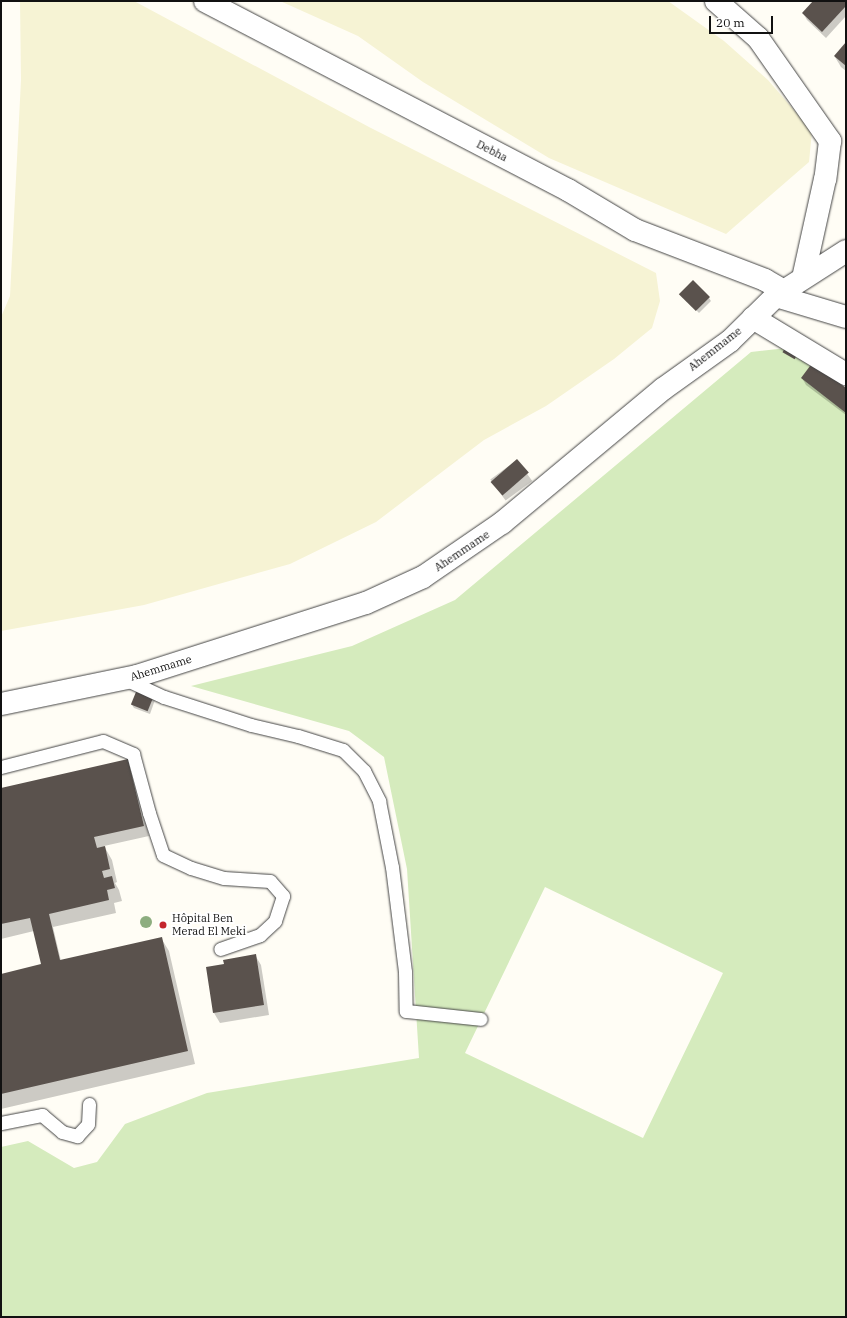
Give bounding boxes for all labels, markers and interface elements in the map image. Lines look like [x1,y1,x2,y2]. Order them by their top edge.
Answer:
scale bar [711,8,775,34]
text: 20 m [716,15,745,30]
street label: Debha [474,138,510,164]
street label: Ahemmame [686,324,744,374]
street label: Ahemmame [432,528,492,574]
street label: Ahemmame [129,652,193,684]
place label: Hôpital Ben Merad El Meki [172,912,246,938]
marker: Hôpital Ben Merad El Meki [157,919,169,931]

